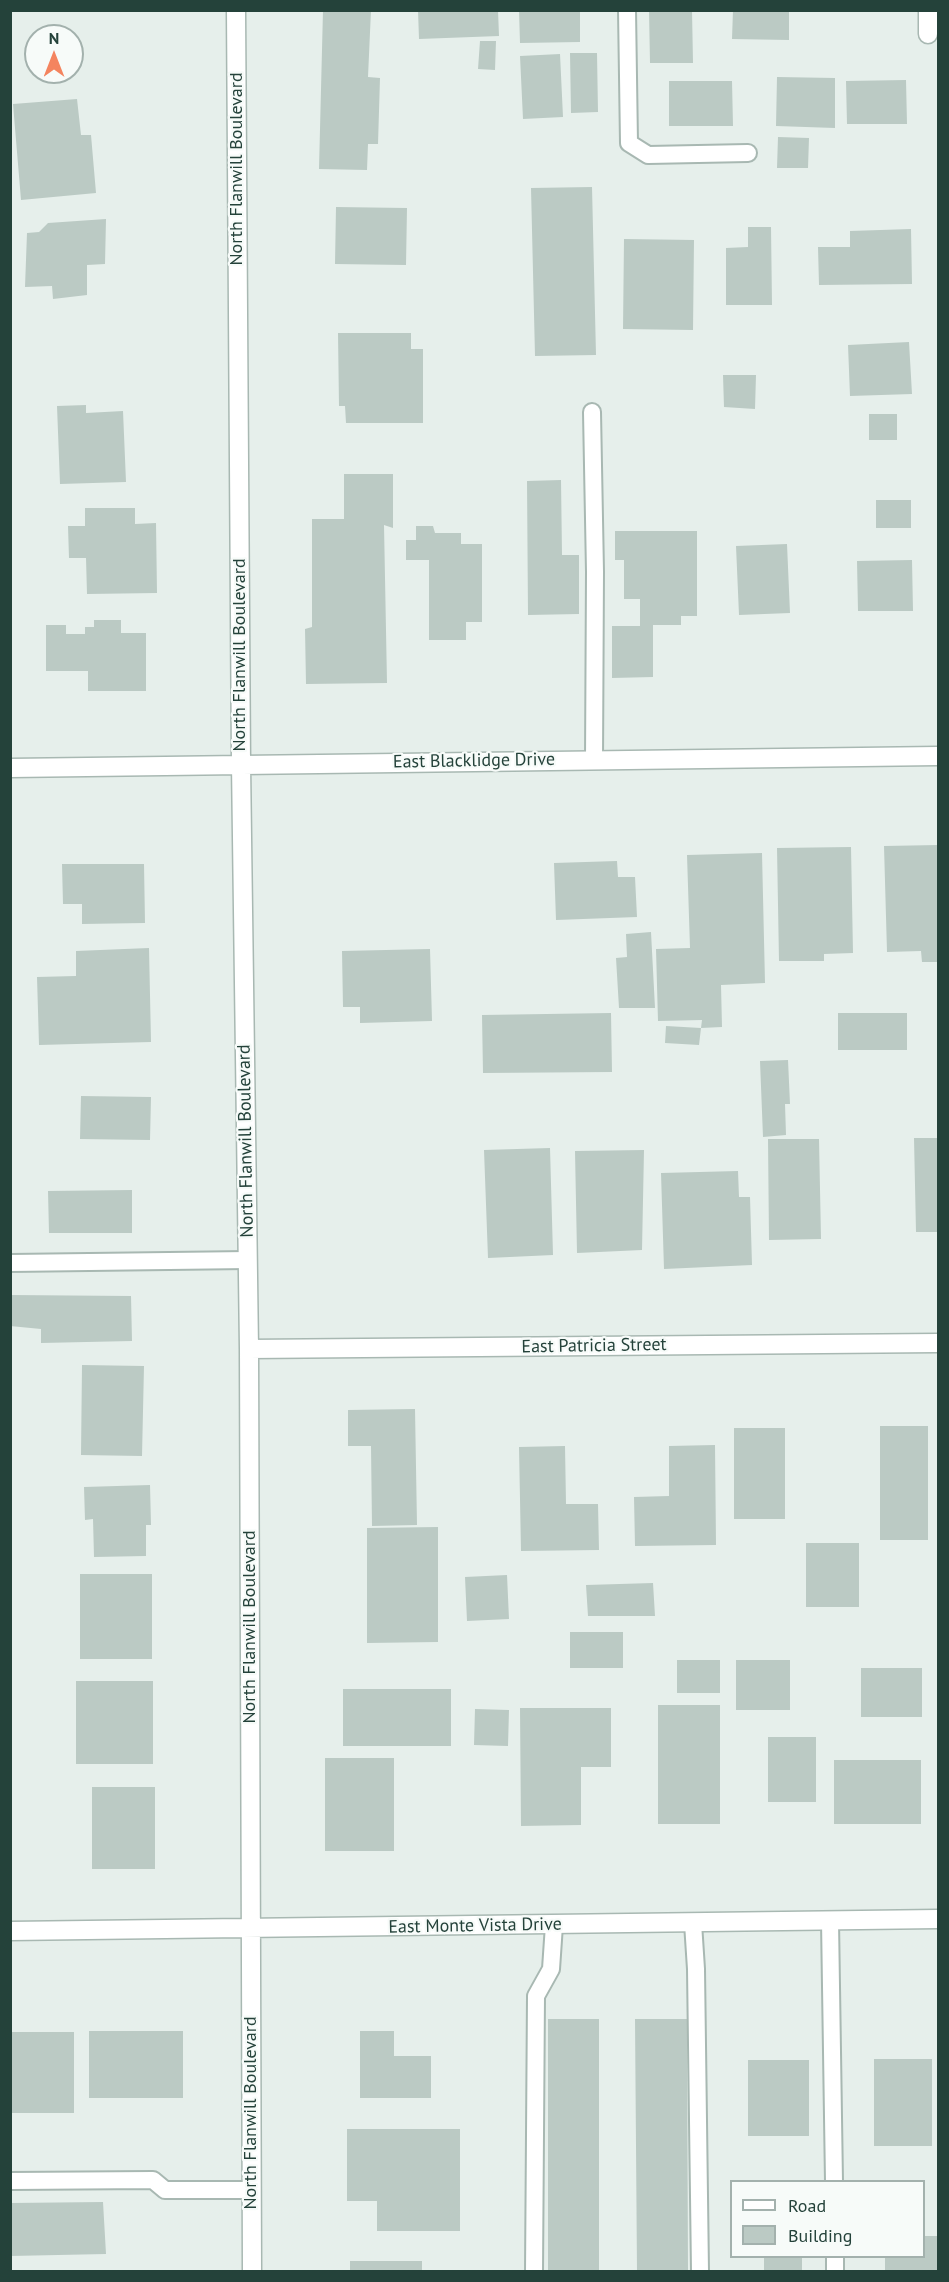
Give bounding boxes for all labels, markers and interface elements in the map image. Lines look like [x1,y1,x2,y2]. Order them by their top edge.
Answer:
north arrow [24,24,84,84]
text: N [49,28,59,48]
street label: North Flanwill Boulevard [226,72,248,266]
street label: North Flanwill Boulevard [229,558,251,752]
street label: East Blacklidge Drive [393,749,555,773]
street label: North Flanwill Boulevard [234,1044,258,1238]
street label: East Patricia Street [521,1334,667,1358]
street label: North Flanwill Boulevard [239,1530,261,1724]
street label: East Monte Vista Drive [388,1914,562,1938]
street label: North Flanwill Boulevard [240,2016,262,2210]
legend [730,2180,925,2258]
text: Road [788,2194,826,2217]
text: Building [788,2224,852,2247]

